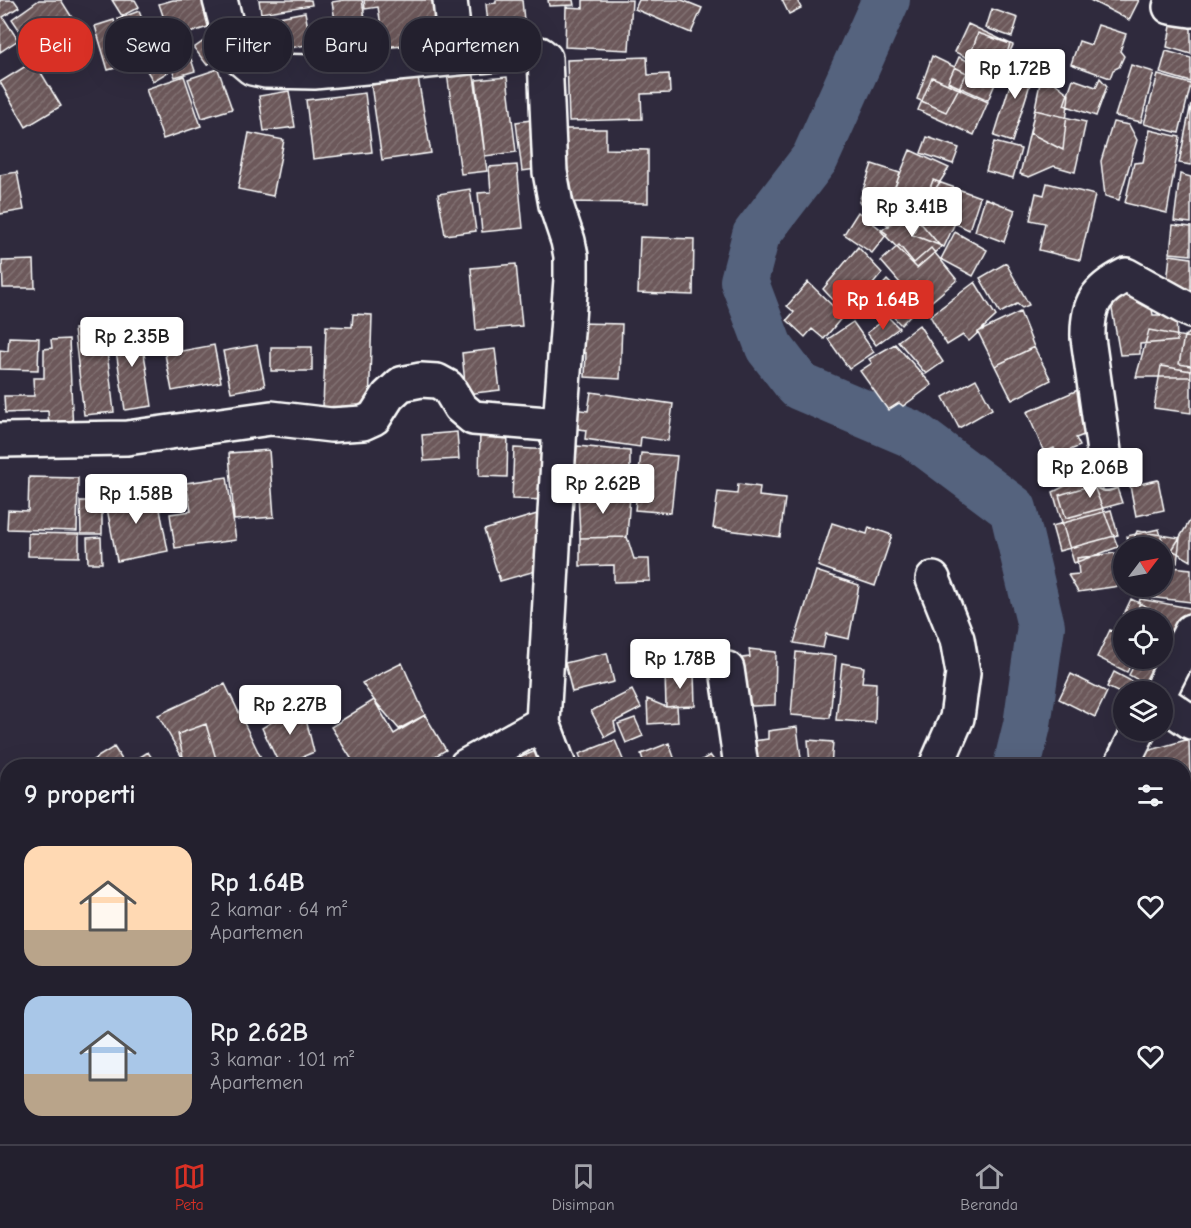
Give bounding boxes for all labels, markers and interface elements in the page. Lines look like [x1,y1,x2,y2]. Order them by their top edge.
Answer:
chip: Beli [18,18,93,72]
chip: Sewa [105,18,192,72]
chip: Filter [204,18,292,72]
chip: Baru [304,18,389,72]
chip: Apartemen [401,18,541,72]
pin: Rp 1.72B [953,49,1077,100]
text: Rp 1.72B [979,57,1051,80]
pin: Rp 3.41B [850,187,974,238]
text: Rp 3.41B [876,195,948,218]
pin: Rp 1.64B [821,280,945,331]
text: Rp 1.64B [847,288,919,311]
pin: Rp 2.35B [70,317,194,368]
text: Rp 2.35B [94,325,170,348]
pin: Rp 2.06B [1028,448,1152,499]
text: Rp 2.06B [1052,456,1128,479]
pin: Rp 2.62B [541,464,665,515]
text: Rp 2.62B [565,472,641,495]
pin: Rp 1.58B [74,474,198,525]
text: Rp 1.58B [99,482,173,505]
north arrow [1113,537,1173,597]
map controls [1113,537,1173,741]
button: locate [1113,609,1173,669]
pin: Rp 1.78B [618,639,742,690]
text: Rp 1.78B [644,647,716,670]
button: layers [1113,681,1173,741]
pin: Rp 2.27B [228,685,352,736]
text: Rp 2.27B [253,693,327,716]
icon: filters [1134,779,1167,812]
text: 9 properti [24,780,136,810]
text: Rp 1.64B [210,868,305,898]
icon: home [72,870,144,942]
icon: heart [1134,890,1167,923]
text: 2 kamar · 64 m² [210,898,347,921]
text: Apartemen [210,921,303,944]
text: Rp 2.62B [210,1018,308,1048]
icon: home [72,1020,144,1092]
icon: heart [1134,1040,1167,1073]
text: 3 kamar · 101 m² [210,1048,354,1071]
text: Apartemen [210,1071,303,1094]
tab: Peta [173,1160,206,1214]
tab: Disimpan [552,1160,615,1214]
tab: Beranda [960,1160,1018,1214]

